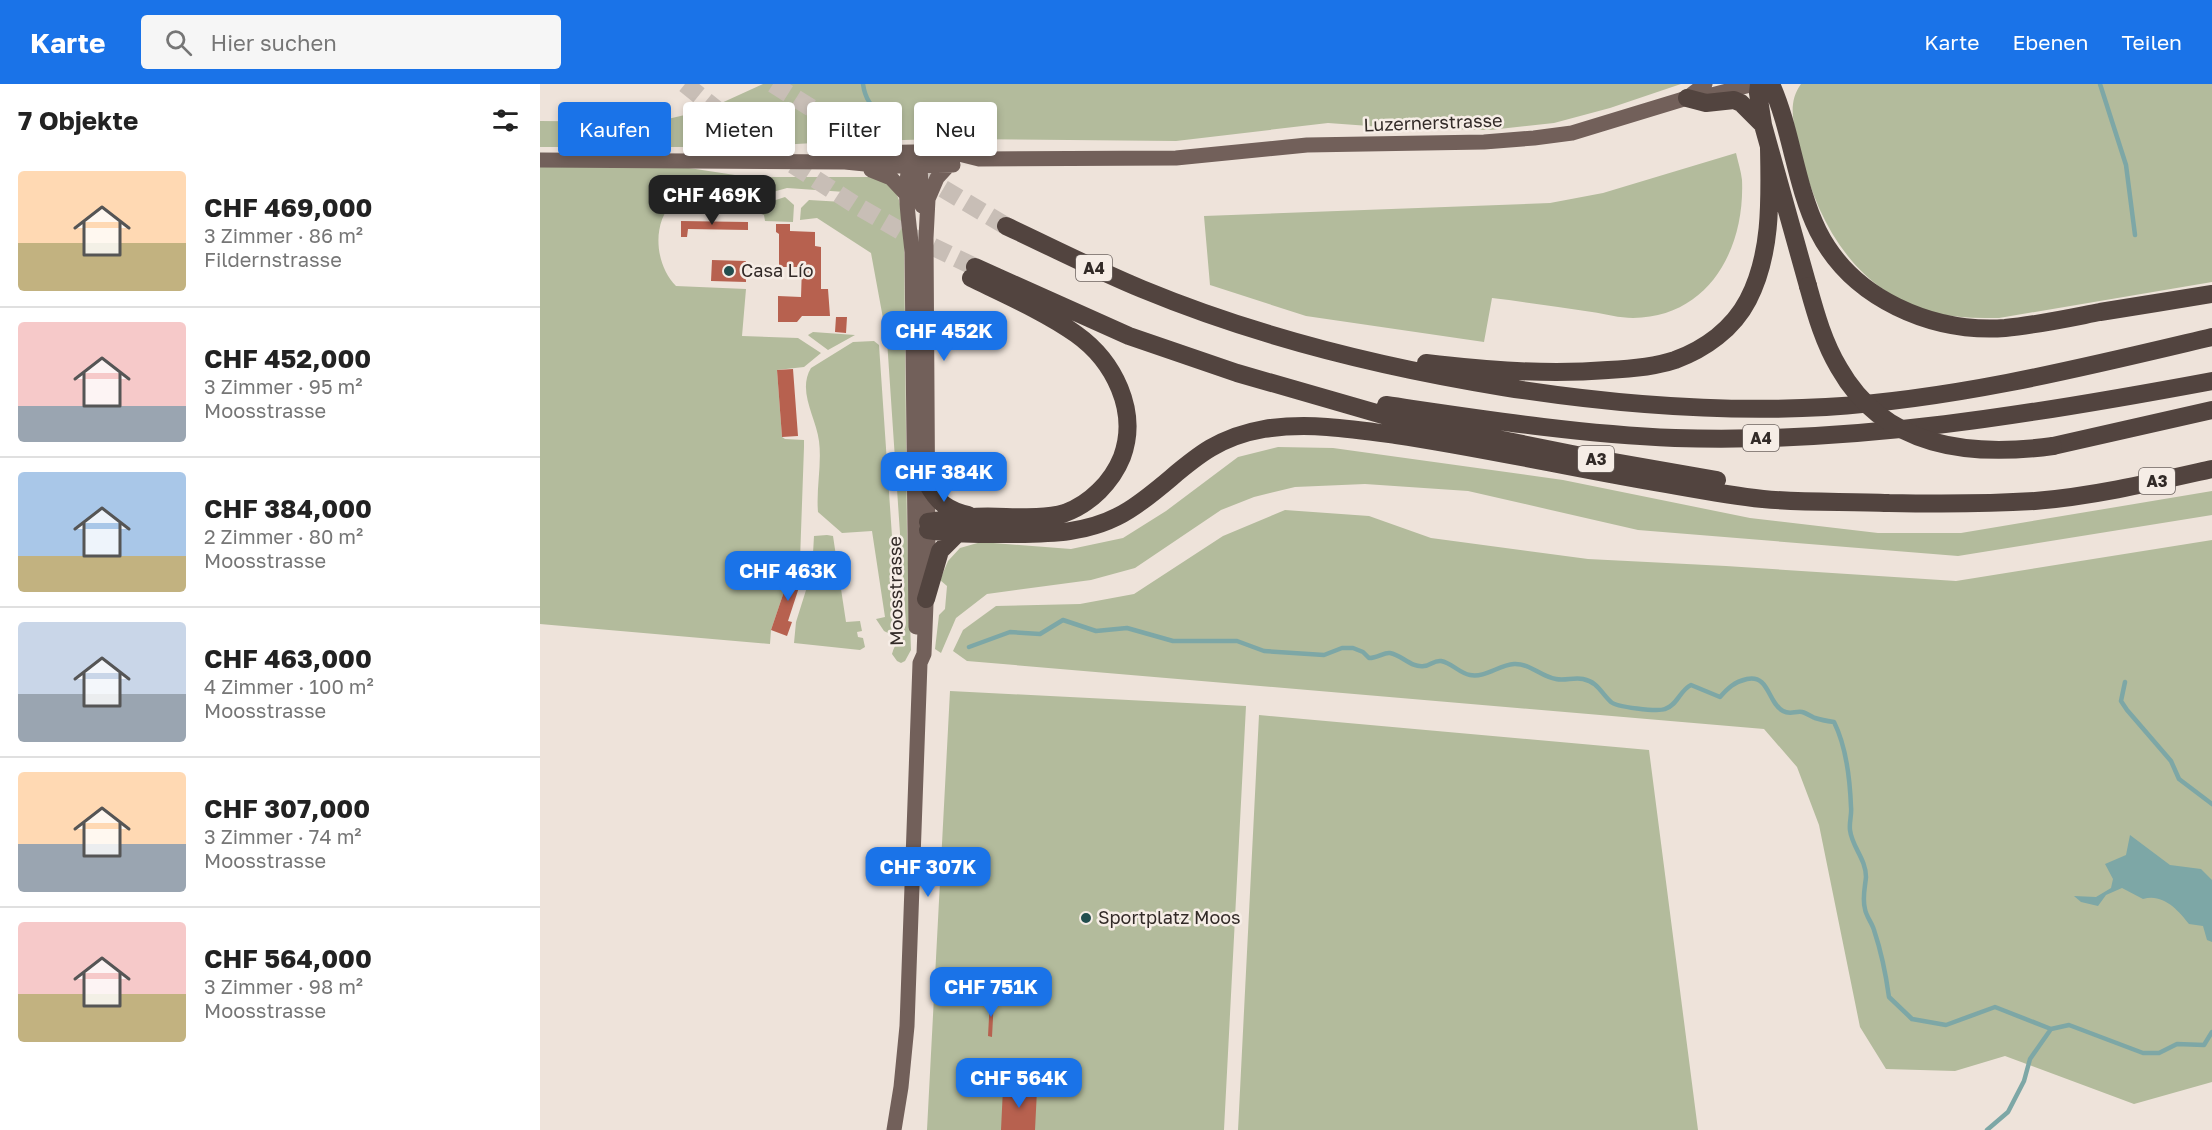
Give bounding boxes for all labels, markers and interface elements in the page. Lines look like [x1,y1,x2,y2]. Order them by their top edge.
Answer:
search box [141,15,561,69]
text: Karte [30,26,105,59]
icon: search [162,26,195,59]
text: Hier suchen [210,29,337,56]
text: Karte [1924,29,1980,55]
text: Ebenen [2013,29,2088,55]
text: Teilen [2121,29,2182,55]
chip: Kaufen [558,102,671,156]
chip: Mieten [683,102,795,156]
chip: Filter [807,102,902,156]
chip: Neu [914,102,997,156]
icon: filters [489,104,522,137]
text: 7 Objekte [18,105,138,136]
street label: Luzernerstrasse [1363,109,1503,135]
pin: CHF 469K [650,175,774,226]
text: CHF 469K [663,182,761,206]
text: CHF 469,000 [204,192,372,223]
icon: home [66,195,138,267]
text: 3 Zimmer · 86 m² [204,223,363,247]
text: Fildernstrasse [204,247,342,271]
road number: A4 [1076,255,1112,281]
place label: Casa Lío [741,259,814,281]
marker: Casa Lío [722,264,736,278]
pin: CHF 452K [882,311,1006,362]
text: CHF 452K [895,318,993,342]
text: CHF 452,000 [204,343,371,374]
icon: home [66,346,138,418]
text: 3 Zimmer · 95 m² [204,374,362,398]
text: Moosstrasse [204,398,326,422]
road number: A4 [1743,425,1779,451]
road number: A3 [1578,446,1614,472]
pin: CHF 384K [882,452,1006,503]
text: CHF 384K [895,459,993,483]
road number: A3 [2139,468,2175,494]
text: CHF 384,000 [204,493,372,524]
icon: home [66,496,138,568]
text: 2 Zimmer · 80 m² [204,524,363,548]
street label: Moosstrasse [883,536,907,646]
text: Moosstrasse [204,548,326,572]
pin: CHF 463K [726,551,850,602]
text: CHF 463K [739,558,837,582]
text: CHF 463,000 [204,643,372,674]
icon: home [66,646,138,718]
text: 4 Zimmer · 100 m² [204,674,374,698]
text: Moosstrasse [204,698,326,722]
text: CHF 307,000 [204,793,370,824]
icon: home [66,796,138,868]
text: 3 Zimmer · 74 m² [204,824,362,848]
pin: CHF 307K [866,847,990,898]
text: Moosstrasse [204,848,326,872]
text: CHF 307K [880,854,976,878]
place label: Sportplatz Moos [1098,906,1241,928]
marker: Sportplatz Moos [1079,911,1093,925]
text: CHF 564,000 [204,943,372,974]
icon: home [66,946,138,1018]
pin: CHF 751K [929,967,1053,1018]
text: 3 Zimmer · 98 m² [204,974,363,998]
text: CHF 751K [944,974,1038,998]
text: Moosstrasse [204,998,326,1022]
pin: CHF 564K [957,1058,1081,1109]
text: CHF 564K [970,1065,1068,1089]

